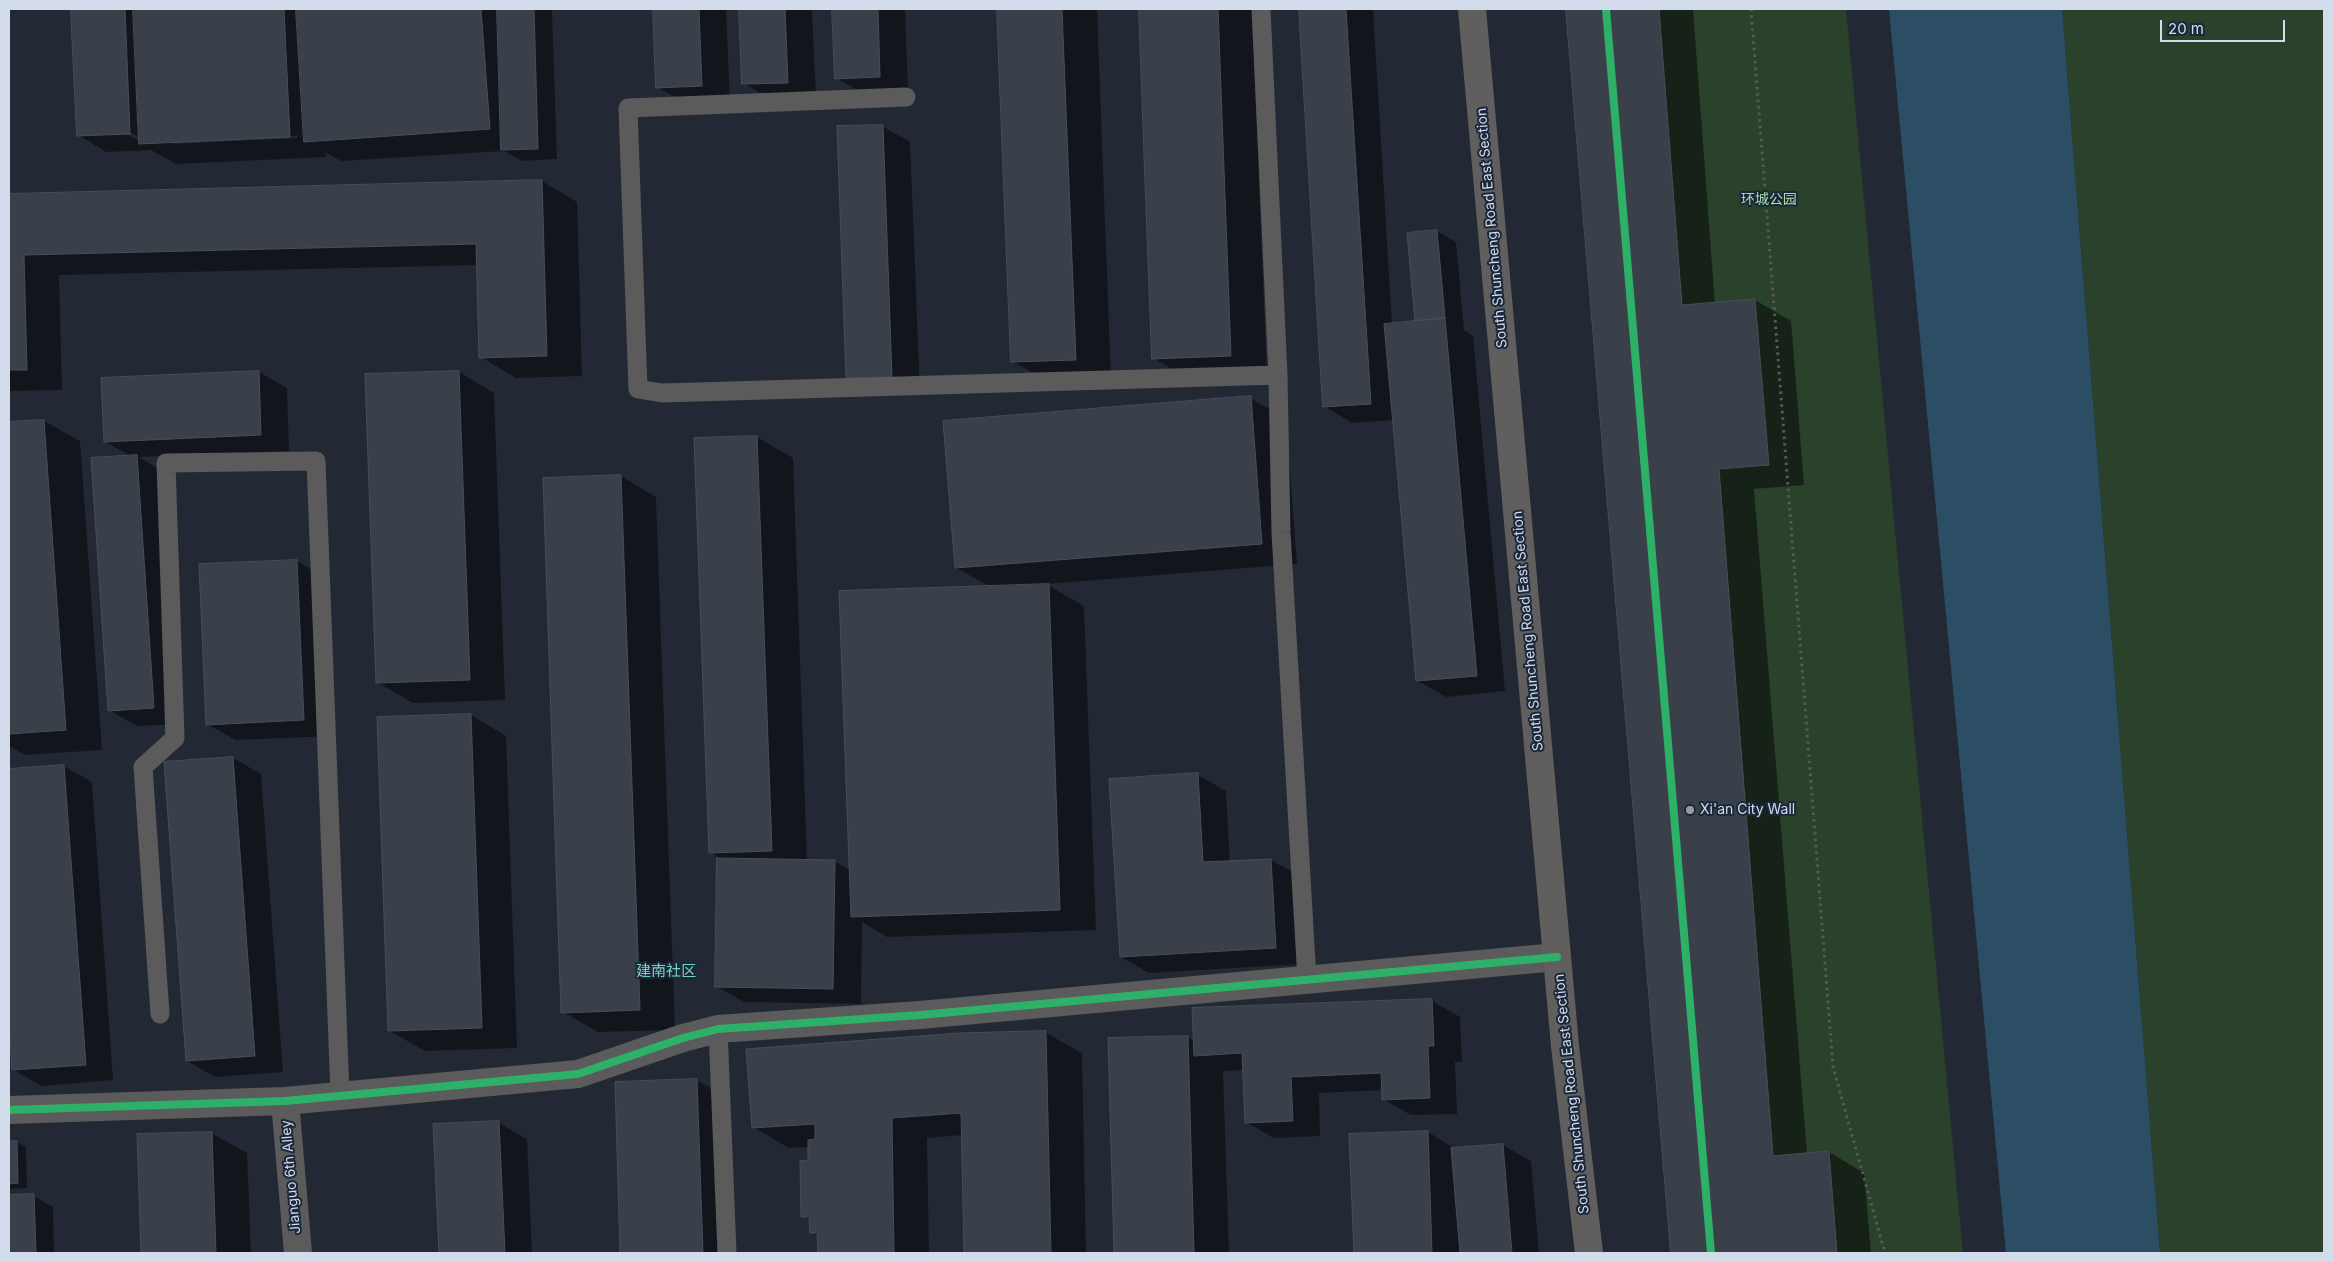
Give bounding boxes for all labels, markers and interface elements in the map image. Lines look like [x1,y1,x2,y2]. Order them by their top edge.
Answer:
scale bar [2163,10,2288,42]
text: 20 m [2168,19,2204,38]
street label: South Shuncheng Road East Section [1473,107,1511,349]
park label: 环城公园 [1741,192,1797,208]
street label: South Shuncheng Road East Section [1509,510,1547,752]
place label: Xi'an City Wall [1700,802,1795,818]
marker: Xi'an City Wall [1684,804,1696,816]
district label: 建南社区 [636,962,696,980]
street label: South Shuncheng Road East Section [1551,973,1593,1215]
street label: Jianguo 6th Alley [278,1119,304,1235]

